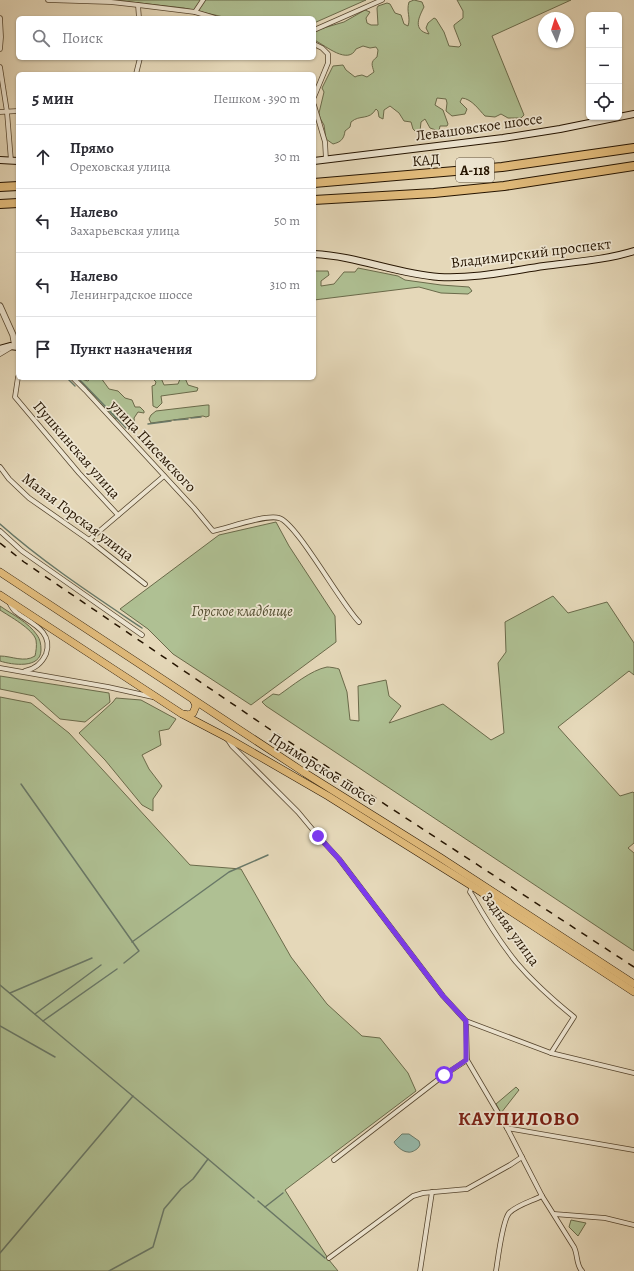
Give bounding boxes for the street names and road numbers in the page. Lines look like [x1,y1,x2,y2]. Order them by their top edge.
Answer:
street label: Левашовское шоссе [414,108,544,146]
street label: КАД [411,149,441,171]
road number: А-118 [456,158,494,182]
street label: Владимирский проспект [450,233,613,273]
street label: улица Писемского [104,395,201,496]
street label: Пушкинская улица [29,397,125,503]
street label: Малая Горская улица [18,468,138,566]
street label: Приморское шоссе [265,728,381,810]
street label: Задняя улица [477,888,545,970]

